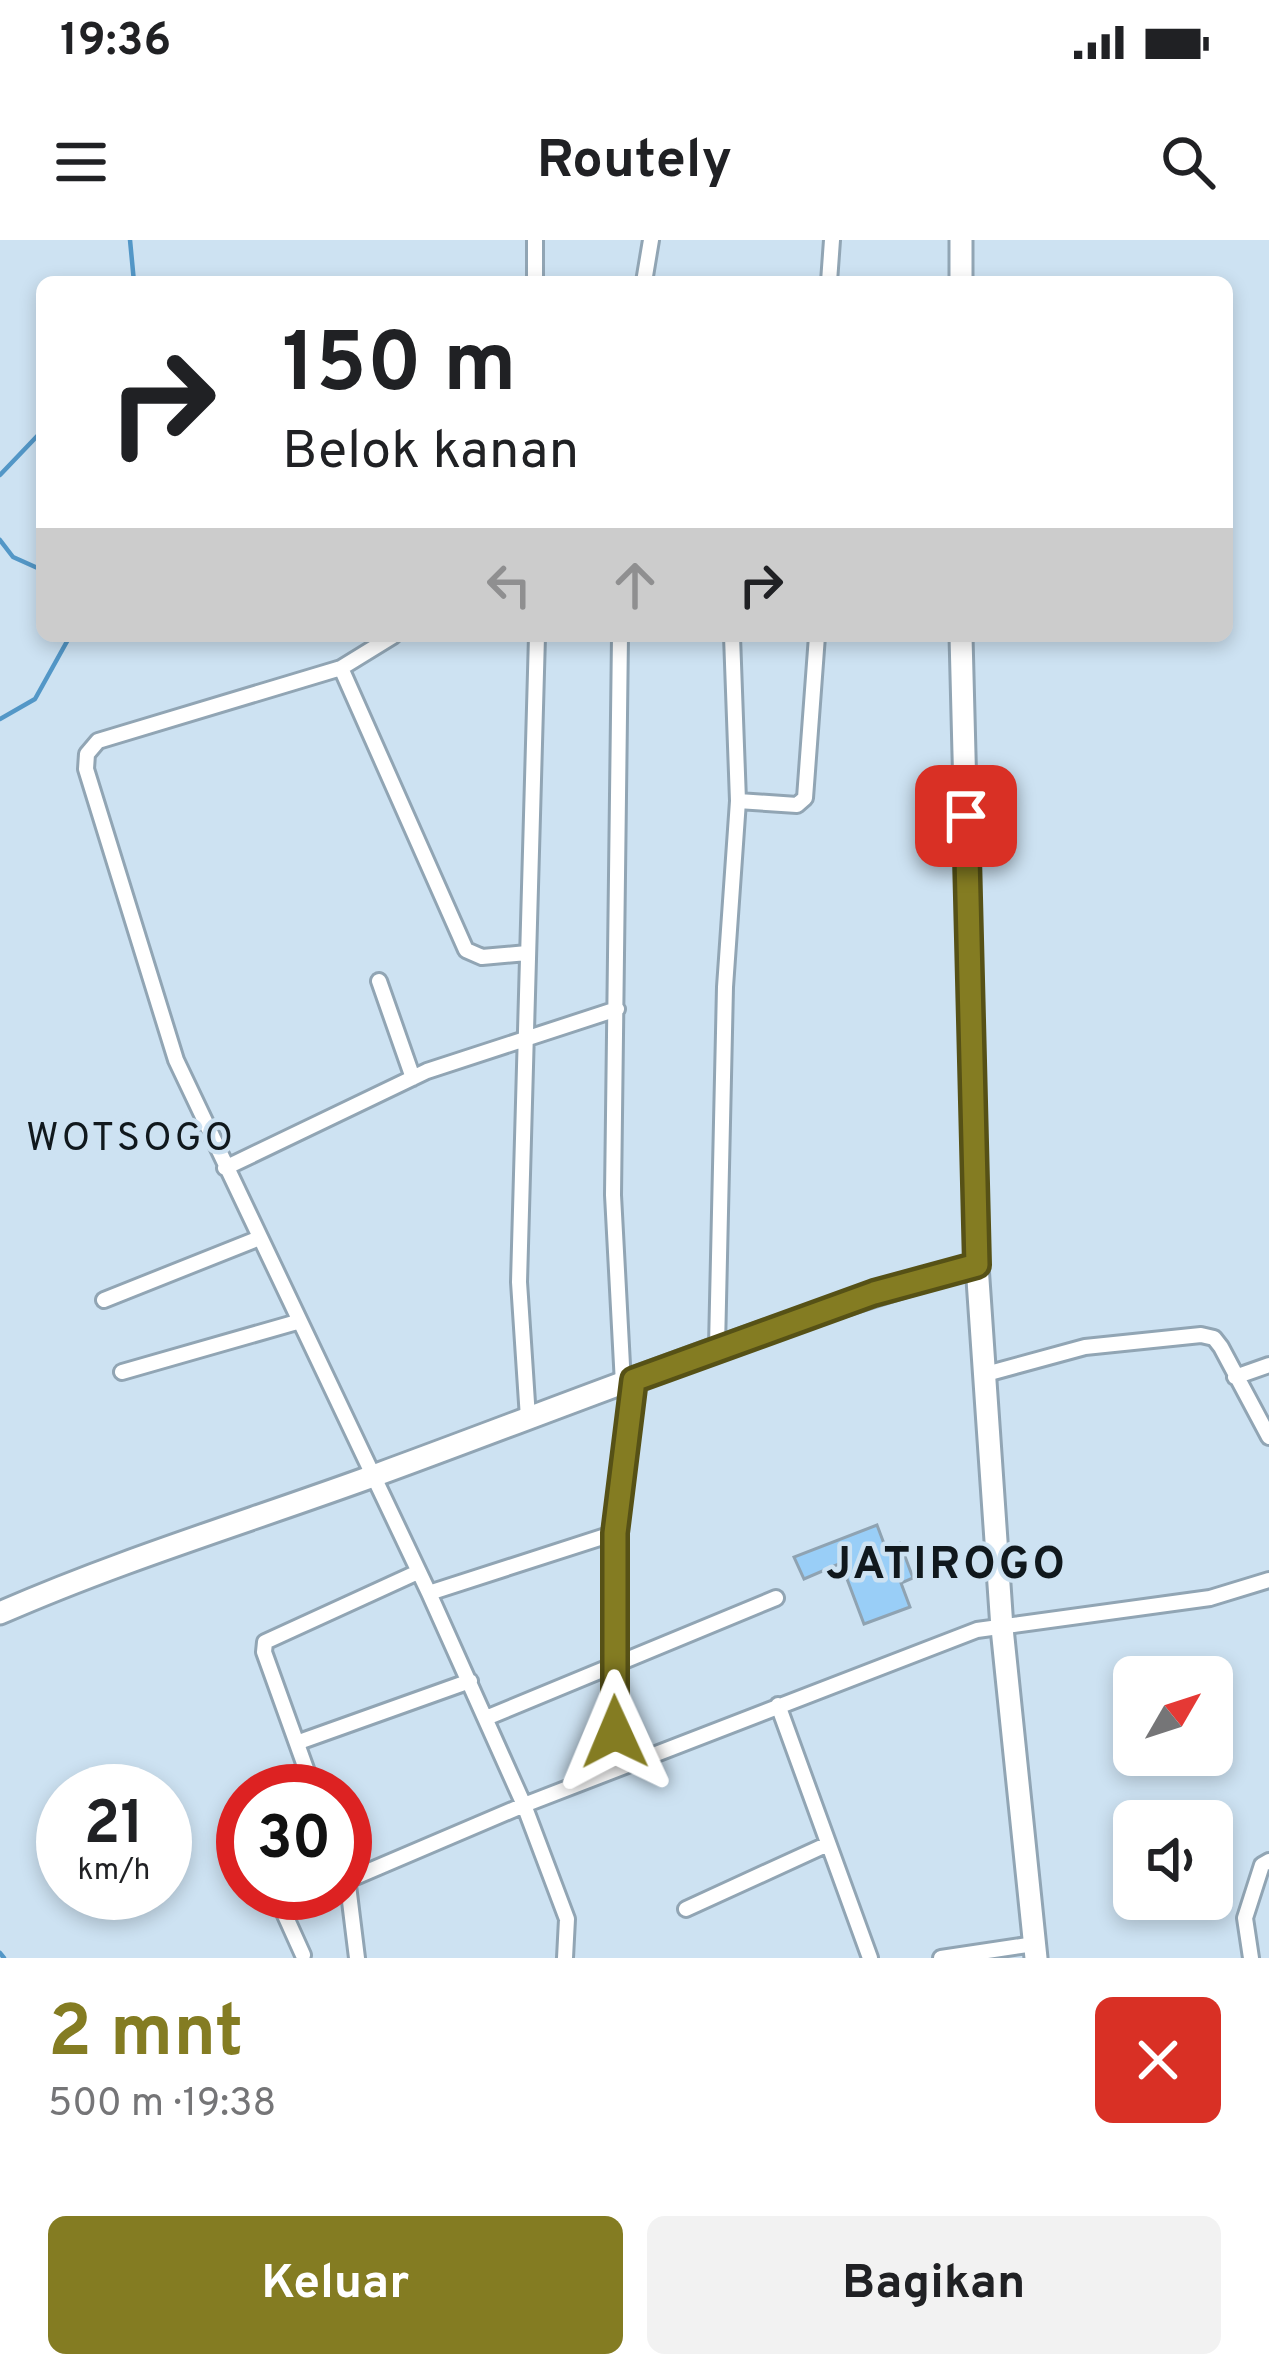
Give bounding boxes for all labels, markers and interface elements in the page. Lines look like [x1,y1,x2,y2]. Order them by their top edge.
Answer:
text: 19:36 [60,14,171,71]
text: Routely [537,128,732,197]
icon: menu [48,129,114,195]
icon: search [1155,129,1221,195]
text: 150 m [282,315,517,421]
icon: right [84,324,240,480]
text: Belok kanan [282,419,579,488]
icon: left [476,552,542,618]
icon: ahead [602,552,668,618]
icon: right [728,552,794,618]
pin [915,765,1017,867]
icon: arrive [933,783,999,849]
district label: WOTSOGO [26,1116,236,1165]
district label: JATIROGO [826,1538,1068,1595]
north arrow [1113,1656,1233,1776]
map controls [1113,1656,1233,1920]
position arrow [552,1669,678,1795]
speed limit sign: 30 [216,1764,372,1920]
text: 21 [84,1789,144,1865]
button: sound [1113,1800,1233,1920]
text: km/h [78,1853,150,1890]
text: 2 mnt [48,1990,243,2082]
button: close [1095,1997,1221,2123]
text: 500 m · 19:38 [48,2081,276,2130]
button: Keluar [48,2216,623,2354]
button: Bagikan [647,2216,1221,2354]

